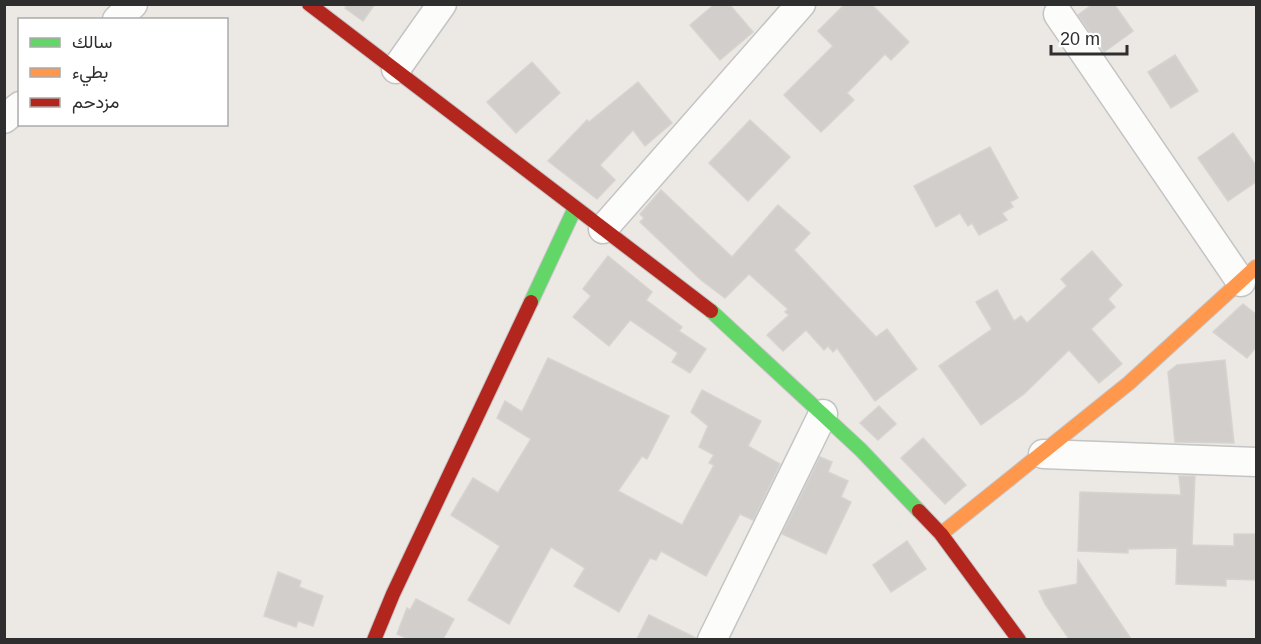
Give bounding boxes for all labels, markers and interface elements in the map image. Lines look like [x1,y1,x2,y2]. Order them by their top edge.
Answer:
legend [18,18,228,126]
scale bar [1051,18,1128,56]
text: 20 m [1060,29,1100,49]
text: سالك [72,32,112,52]
text: بطيء [72,62,108,87]
text: مزدحم [72,92,119,114]

